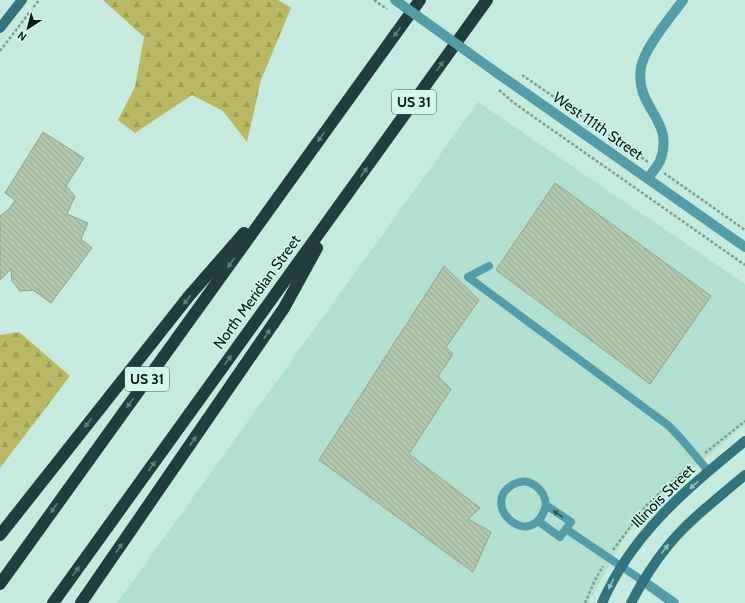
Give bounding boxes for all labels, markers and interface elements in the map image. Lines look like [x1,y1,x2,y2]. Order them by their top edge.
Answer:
north arrow [8,8,48,48]
one-way arrow [393,26,401,37]
text: N [15,28,29,44]
one-way arrow [436,61,444,71]
street label: West 111th Street [550,88,646,164]
road number: US 31 [392,90,436,114]
one-way arrow [317,132,325,143]
one-way arrow [360,166,368,177]
street label: North Meridian Street [210,231,304,353]
one-way arrow [227,258,235,269]
one-way arrow [182,294,191,305]
one-way arrow [263,329,271,339]
one-way arrow [224,355,232,366]
road number: US 31 [125,367,169,391]
one-way arrow [126,398,134,408]
one-way arrow [84,418,93,429]
one-way arrow [189,436,197,446]
one-way arrow [148,461,156,471]
street label: Illinois Street [628,461,698,531]
one-way arrow [689,480,699,489]
one-way arrow [50,503,58,514]
one-way arrow [553,510,564,518]
one-way arrow [115,543,123,553]
one-way arrow [661,544,669,554]
one-way arrow [72,566,80,577]
one-way arrow [608,578,614,590]

